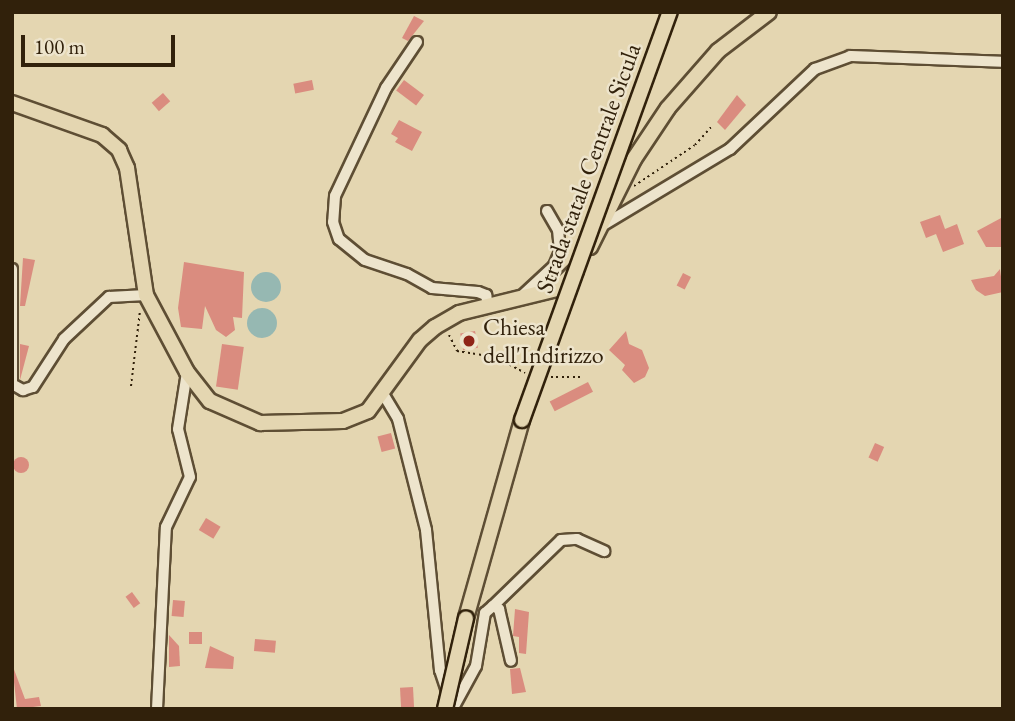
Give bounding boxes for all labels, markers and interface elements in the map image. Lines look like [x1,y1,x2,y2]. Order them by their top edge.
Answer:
scale bar [24,21,178,65]
text: 100 m [34,33,85,60]
street label: Strada statale Centrale Sicula [529,39,647,297]
place label: Chiesa dell'Indirizzo [483,313,604,369]
marker: Chiesa dell'Indirizzo [461,333,477,349]

